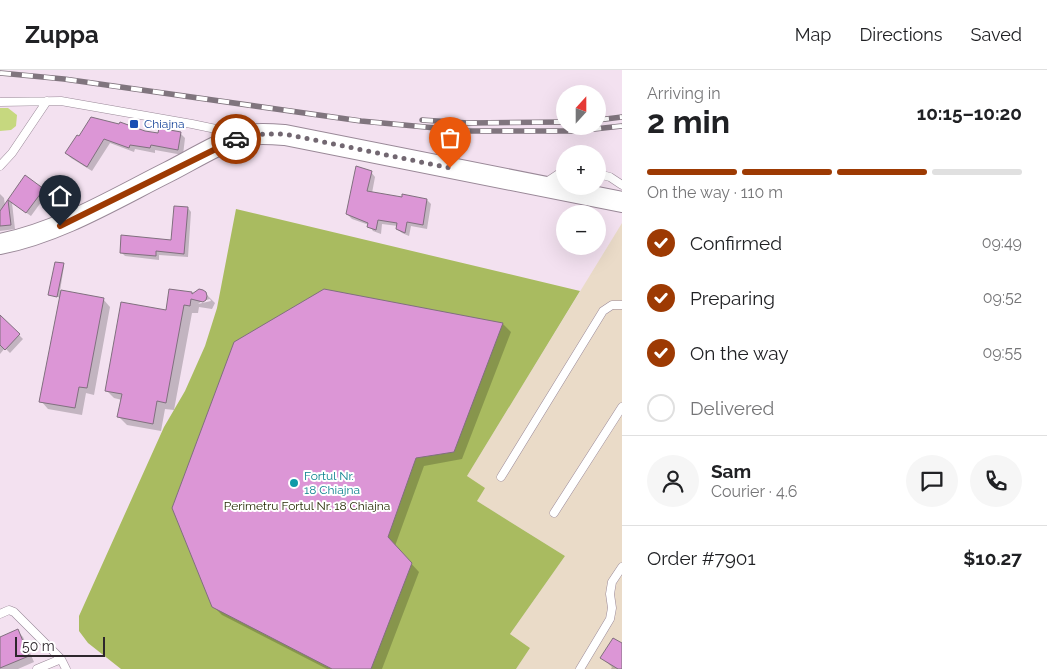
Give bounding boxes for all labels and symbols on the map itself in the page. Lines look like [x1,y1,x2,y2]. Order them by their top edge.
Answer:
north arrow [556,85,606,135]
courier [211,114,261,164]
place label: Chiajna [144,117,185,131]
pin [429,117,471,168]
marker: Chiajna [128,118,140,130]
pin [39,175,81,226]
place label: Fortul Nr. 18 Chiajna [304,469,360,497]
marker: Fortul Nr. 18 Chiajna [288,477,300,489]
park label: Perimetru Fortul Nr. 18 Chiajna [224,499,390,513]
scale bar [15,634,105,657]

